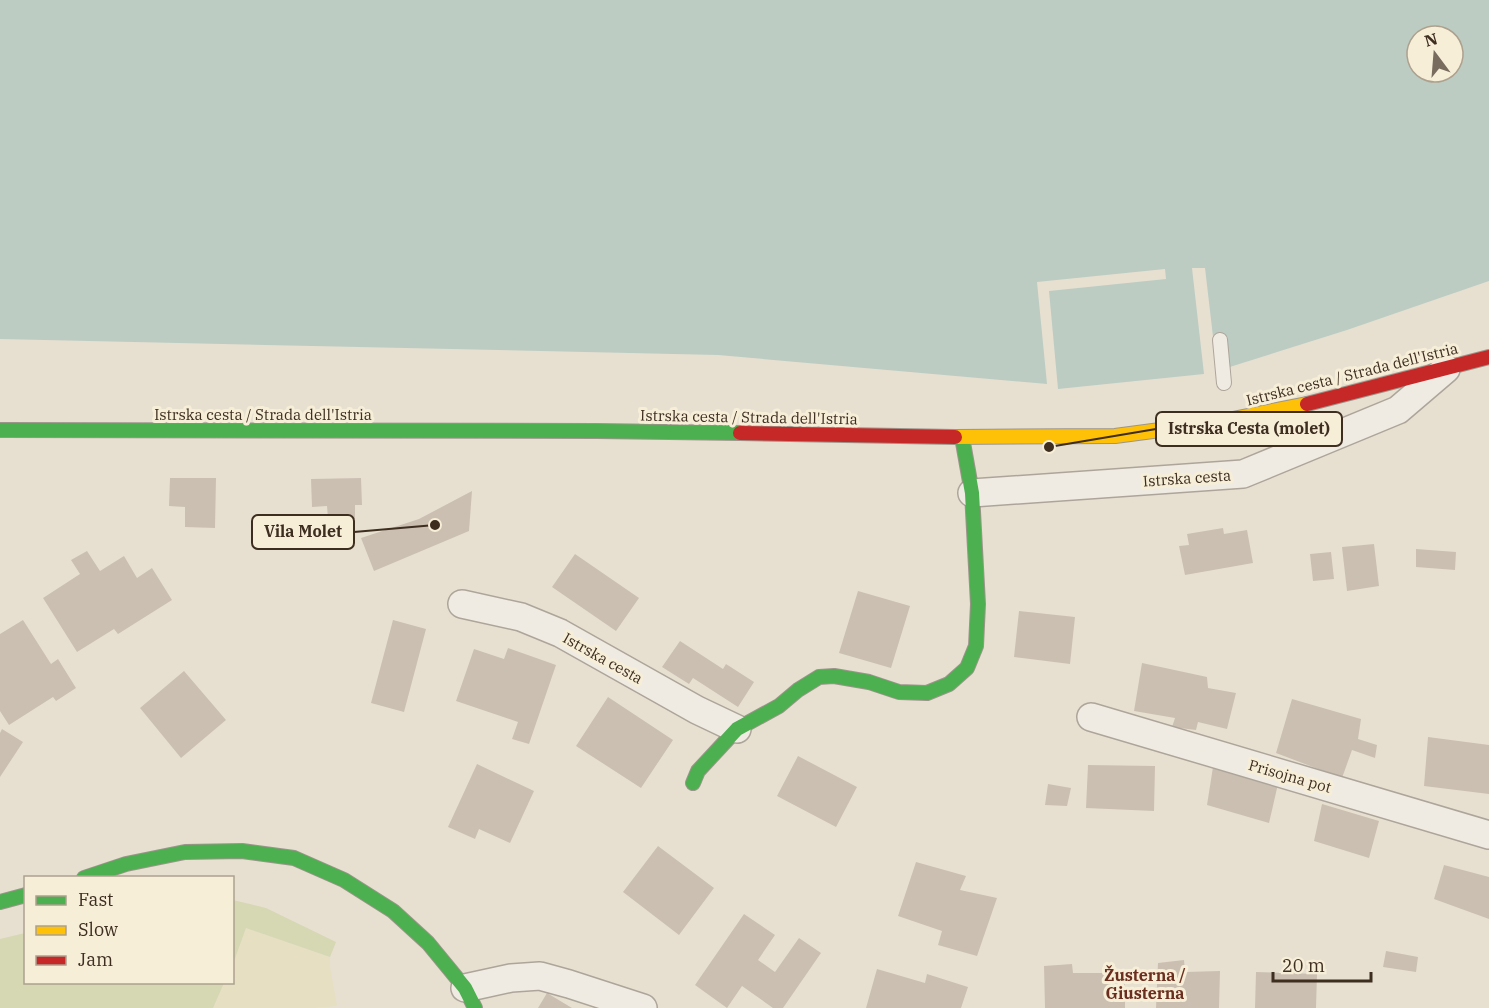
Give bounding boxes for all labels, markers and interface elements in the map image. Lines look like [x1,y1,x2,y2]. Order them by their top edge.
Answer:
north arrow [1405,24,1465,84]
text: N [1422,28,1440,51]
street label: Istrska cesta / Strada dell'Istria [1244,338,1460,410]
street label: Istrska cesta / Strada dell'Istria [154,405,372,424]
street label: Istrska cesta / Strada dell'Istria [640,406,858,428]
callout: Istrska Cesta (molet) [1156,412,1342,446]
text: Istrska Cesta (molet) [1168,418,1330,438]
street label: Istrska cesta [1142,465,1232,491]
callout: Vila Molet [252,515,354,549]
text: Vila Molet [264,521,342,541]
street label: Istrska cesta [560,628,646,688]
street label: Prisojna pot [1246,755,1334,797]
legend [24,876,234,984]
text: Fast [78,888,113,911]
text: Slow [78,918,118,941]
scale bar [1273,945,1370,983]
text: Jam [78,948,113,971]
text: 20 m [1282,954,1325,977]
district label: Žusterna / Giusterna [1104,964,1186,1003]

